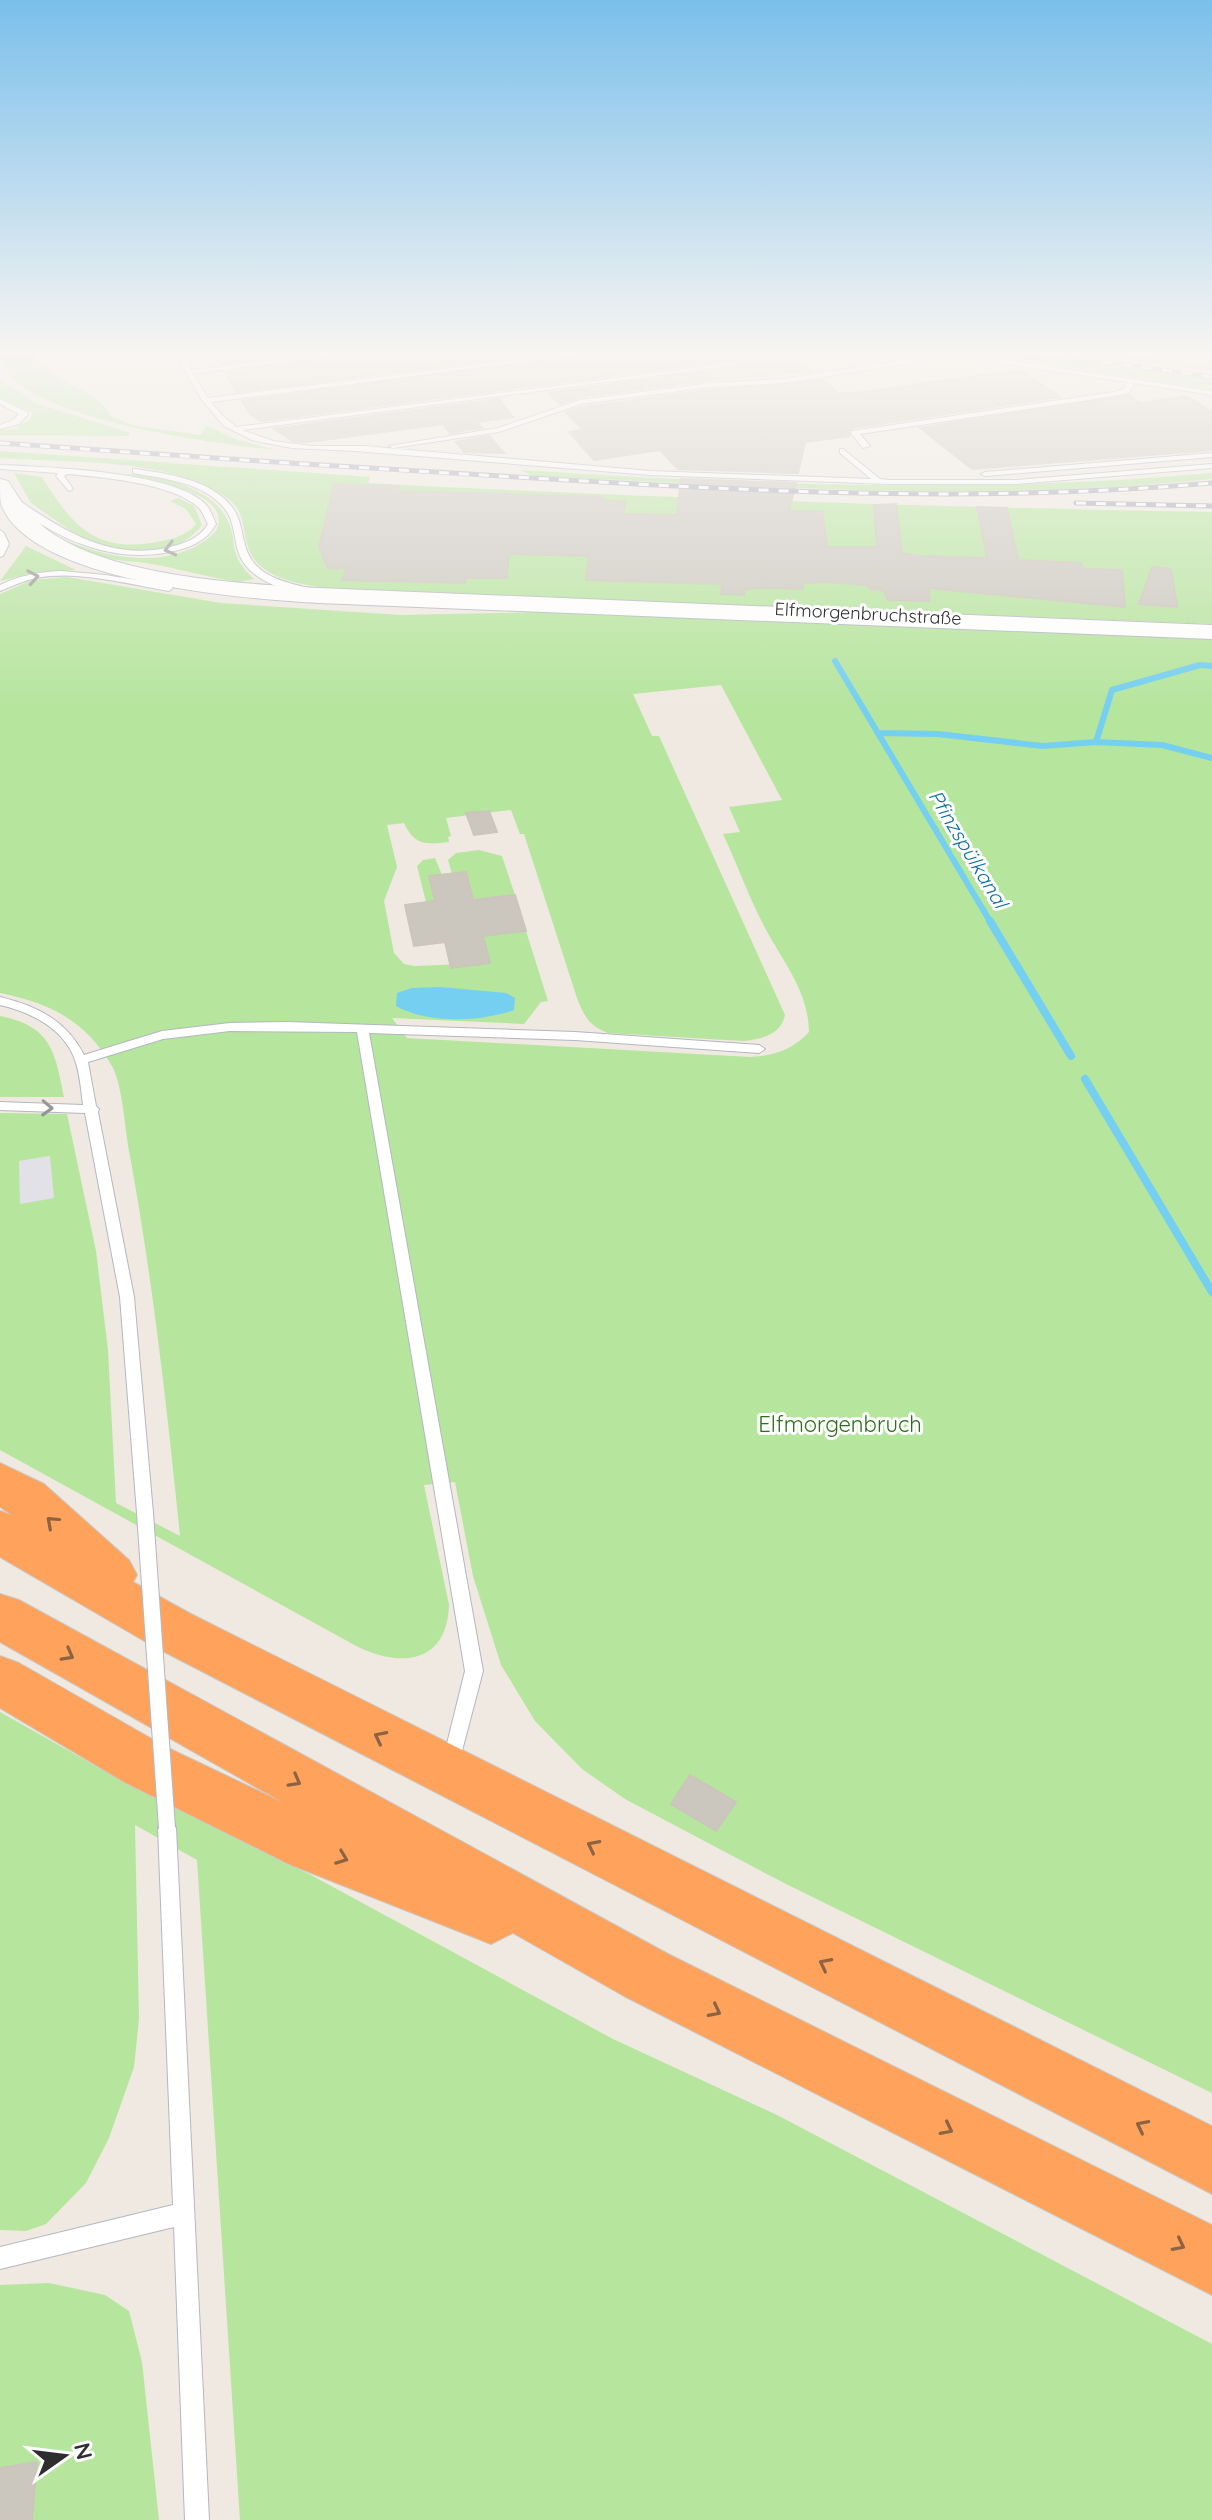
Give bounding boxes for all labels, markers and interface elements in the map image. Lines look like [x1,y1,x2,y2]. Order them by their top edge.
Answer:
one-way arrow [164,540,178,557]
one-way arrow [27,569,40,586]
street label: Elfmorgenbruchstraße [774,597,962,630]
water label: Pfinzspülkanal [923,785,1015,914]
one-way arrow [41,1100,54,1117]
park label: Elfmorgenbruch [758,1410,922,1438]
one-way arrow [47,1516,61,1531]
one-way arrow [59,1645,74,1660]
one-way arrow [373,1731,388,1746]
one-way arrow [286,1771,301,1787]
one-way arrow [587,1841,602,1856]
one-way arrow [334,1848,348,1865]
one-way arrow [818,1959,833,1974]
one-way arrow [707,2001,722,2017]
one-way arrow [938,2119,953,2135]
one-way arrow [1136,2120,1151,2136]
one-way arrow [1171,2235,1186,2251]
north arrow [24,2416,104,2496]
text: N [68,2440,99,2462]

